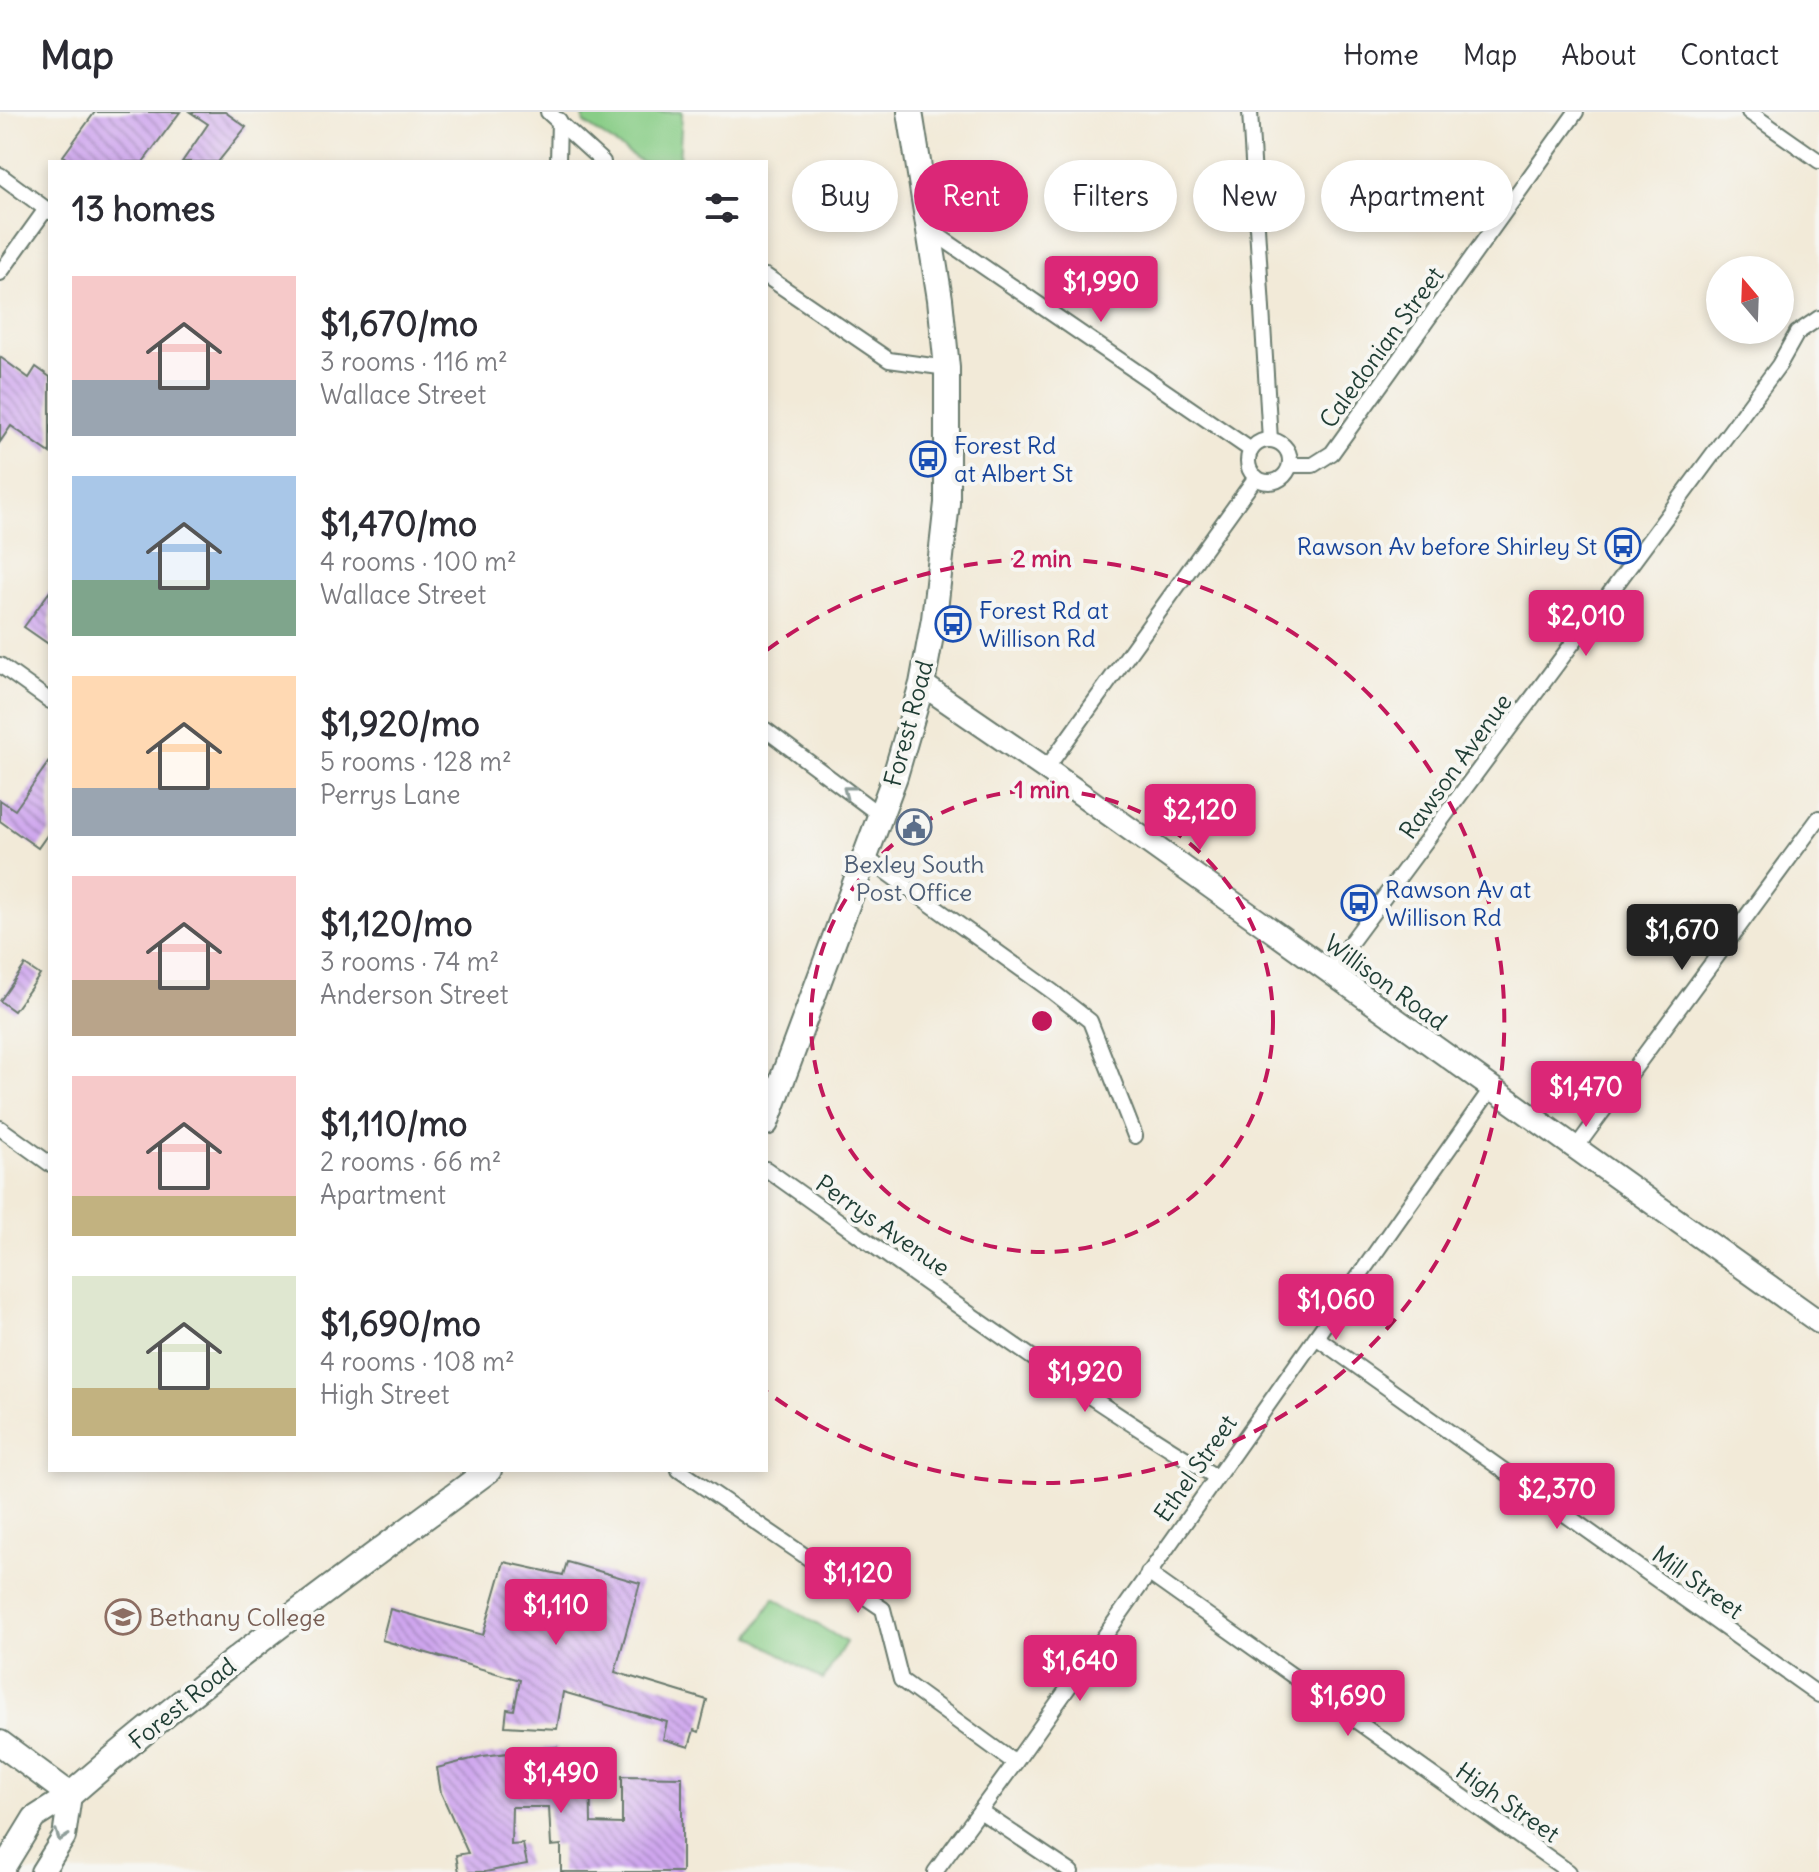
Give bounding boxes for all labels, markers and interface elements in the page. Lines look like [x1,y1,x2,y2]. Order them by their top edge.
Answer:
text: Map [40,32,114,79]
text: Home [1343,37,1419,73]
text: Map [1463,37,1517,73]
text: About [1561,37,1636,73]
text: Contact [1680,37,1779,73]
chip: Buy [792,160,898,232]
chip: Rent [914,160,1028,232]
chip: Filters [1044,160,1177,232]
chip: New [1193,160,1305,232]
chip: Apartment [1321,160,1513,232]
icon: filters [700,186,744,230]
text: 13 homes [72,187,215,230]
pin: $1,990 [1036,256,1166,324]
north arrow [1706,256,1794,344]
map controls [1706,256,1794,344]
street label: Caledonian Street [1312,261,1450,433]
text: $1,990 [1063,265,1139,298]
text: $1,670/mo [320,302,478,345]
icon: home [136,308,232,404]
text: 3 rooms · 116 m² [320,345,508,378]
text: Wallace Street [320,378,486,411]
place label: Forest Rd at Albert St [954,430,1073,488]
bus stop icon: Forest Rd at Albert St [909,440,947,478]
text: $1,470/mo [320,502,477,545]
icon: home [136,508,232,604]
bus stop icon: Rawson Av before Shirley St [1604,527,1642,565]
place label: Rawson Av before Shirley St [1297,531,1597,561]
text: 2 min [1012,543,1072,573]
text: 4 rooms · 100 m² [320,545,517,578]
text: Wallace Street [320,578,486,611]
pin: $2,010 [1521,590,1651,658]
place label: Forest Rd at Willison Rd [979,595,1109,653]
text: $2,010 [1547,599,1625,632]
bus stop icon: Forest Rd at Willison Rd [934,605,972,643]
street label: Forest Road [877,657,939,789]
street label: Rawson Avenue [1392,688,1518,844]
text: $1,920/mo [320,702,480,745]
icon: home [136,708,232,804]
text: 5 rooms · 128 m² [320,745,512,778]
text: 1 min [1014,774,1070,804]
text: Perrys Lane [320,778,461,811]
pin: $2,120 [1135,784,1265,852]
one-way arrow [842,786,857,800]
text: $2,120 [1163,793,1237,826]
public building icon: Bexley South Post Office [895,808,933,846]
place label: Bexley South Post Office [844,849,984,907]
place label: Rawson Av at Willison Rd [1385,874,1531,932]
bus stop icon: Rawson Av at Willison Rd [1340,884,1378,922]
text: $1,120/mo [320,902,473,945]
pin: $1,670 [1617,904,1747,972]
icon: home [136,908,232,1004]
text: $1,670 [1645,913,1719,946]
street label: Willison Road [1319,928,1453,1036]
text: 3 rooms · 74 m² [320,945,499,978]
text: Anderson Street [320,978,509,1011]
centre of rings [1028,1007,1056,1035]
pin: $1,470 [1521,1061,1651,1129]
text: $1,470 [1549,1070,1623,1103]
text: $1,110/mo [320,1102,467,1145]
icon: home [136,1108,232,1204]
text: 2 rooms · 66 m² [320,1145,502,1178]
street label: Perrys Avenue [810,1168,956,1282]
text: Apartment [320,1178,446,1211]
pin: $1,060 [1271,1274,1401,1342]
text: $1,060 [1297,1283,1375,1316]
text: $1,690/mo [320,1302,481,1345]
icon: home [136,1308,232,1404]
text: 4 rooms · 108 m² [320,1345,515,1378]
pin: $1,920 [1020,1346,1150,1414]
text: $1,920 [1047,1355,1123,1388]
text: High Street [320,1378,450,1411]
street label: Ethel Street [1147,1409,1243,1527]
pin: $2,370 [1492,1463,1622,1531]
text: $2,370 [1518,1472,1596,1505]
street label: Mill Street [1647,1539,1749,1625]
pin: $1,120 [793,1547,923,1615]
text: $1,120 [823,1556,893,1589]
pin: $1,110 [491,1579,621,1647]
text: $1,110 [523,1588,589,1621]
school or university icon: Bethany College [104,1598,142,1636]
place label: Bethany College [149,1602,325,1632]
pin: $1,640 [1015,1635,1145,1703]
text: $1,640 [1042,1644,1118,1677]
street label: Forest Road [122,1651,242,1755]
pin: $1,690 [1283,1670,1413,1738]
text: $1,690 [1310,1679,1386,1712]
pin: $1,490 [496,1747,626,1815]
street label: High Street [1450,1755,1566,1849]
text: $1,490 [523,1756,599,1789]
one-way arrow [54,1828,71,1842]

